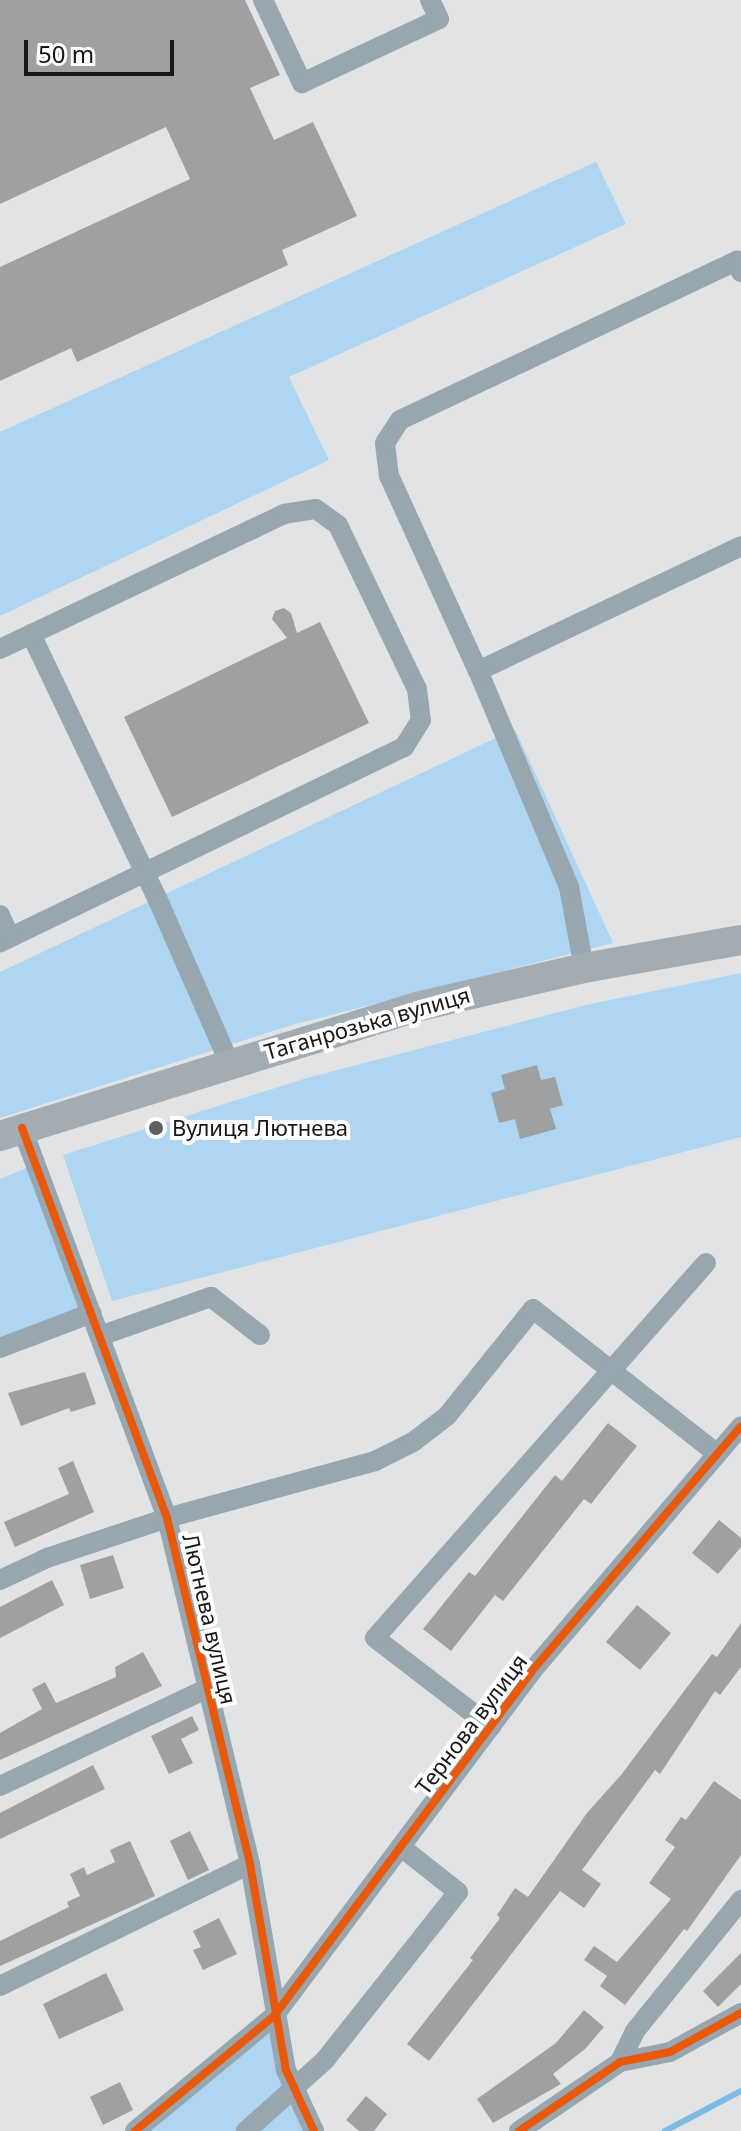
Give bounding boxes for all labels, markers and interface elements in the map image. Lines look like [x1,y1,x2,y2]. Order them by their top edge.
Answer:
scale bar [28,24,178,74]
text: 50 m [38,37,94,70]
street label: Таганрозька вулиця [261,981,473,1065]
place label: Вулиця Лютнева [172,1115,348,1141]
marker: Вулиця Лютнева [147,1119,165,1137]
street label: Лютнева вулиця [178,1531,242,1707]
street label: Тернова вулиця [410,1649,532,1799]

